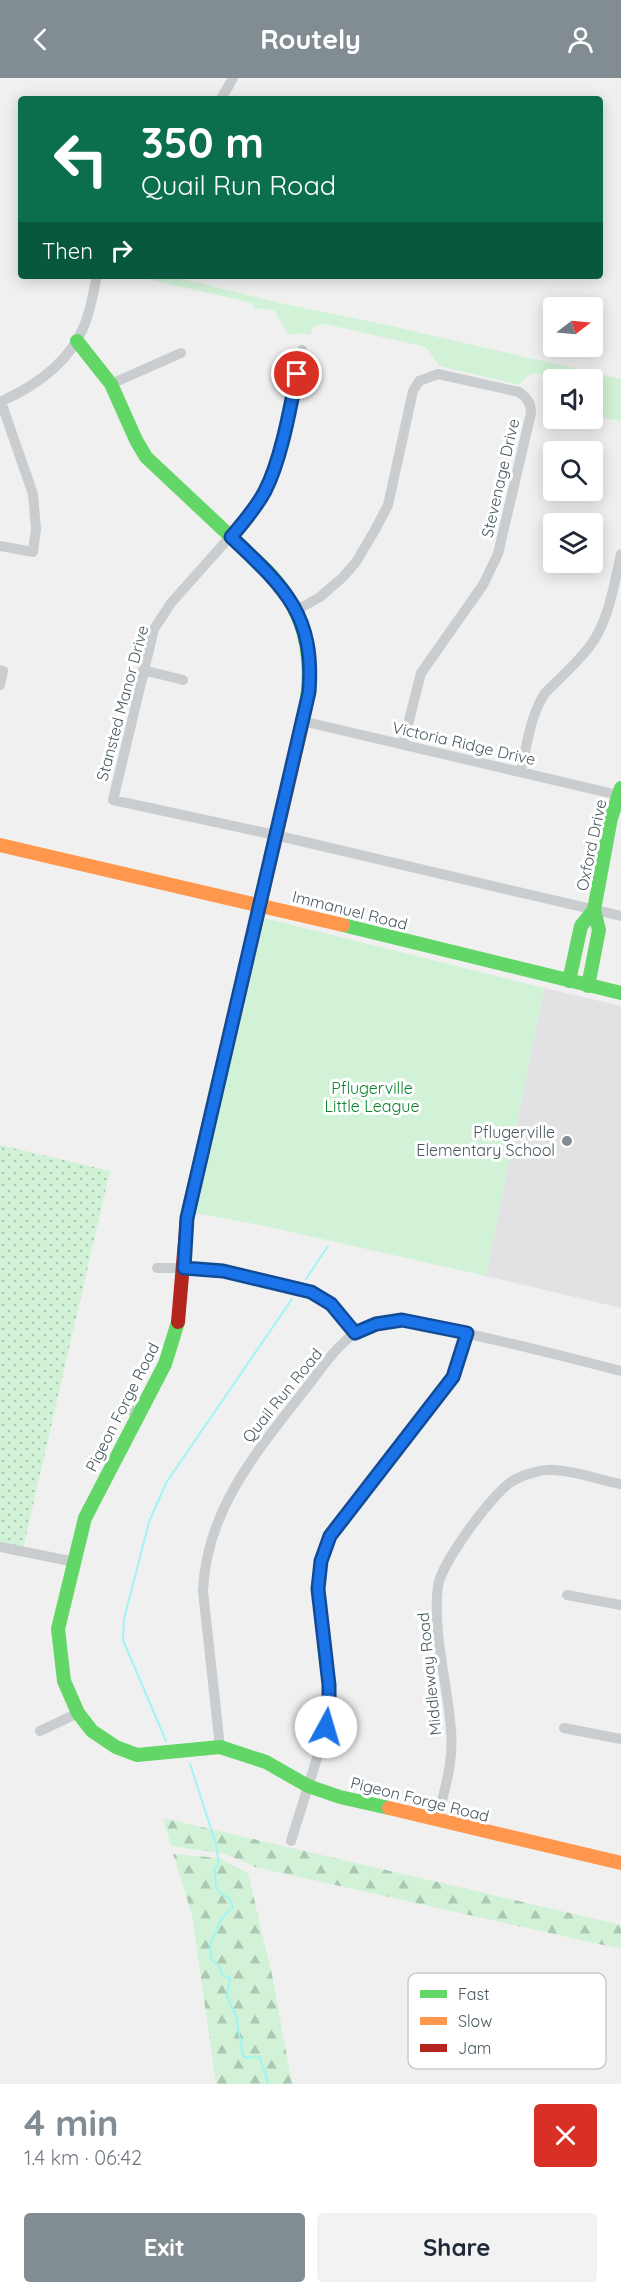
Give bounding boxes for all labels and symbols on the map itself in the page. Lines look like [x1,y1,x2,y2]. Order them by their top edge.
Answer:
north arrow [543,297,603,357]
pin [271,348,322,399]
street label: Stevenage Drive [477,417,523,539]
street label: Stansted Manor Drive [92,623,152,783]
street label: Victoria Ridge Drive [390,717,538,769]
street label: Oxford Drive [572,797,610,893]
street label: Immanuel Road [290,886,410,934]
park label: Pflugerville Little League [324,1078,420,1116]
place label: Pflugerville Elementary School [416,1122,555,1160]
marker: Pflugerville Elementary School [560,1134,574,1148]
street label: Pigeon Forge Road [81,1339,163,1475]
street label: Quail Run Road [238,1344,326,1446]
street label: Middleway Road [413,1612,445,1736]
position arrow [294,1695,358,1759]
street label: Pigeon Forge Road [349,1772,491,1826]
legend [408,1973,606,2069]
text: Fast [458,1984,489,2004]
text: Slow [458,2011,492,2031]
text: Jam [458,2038,491,2058]

